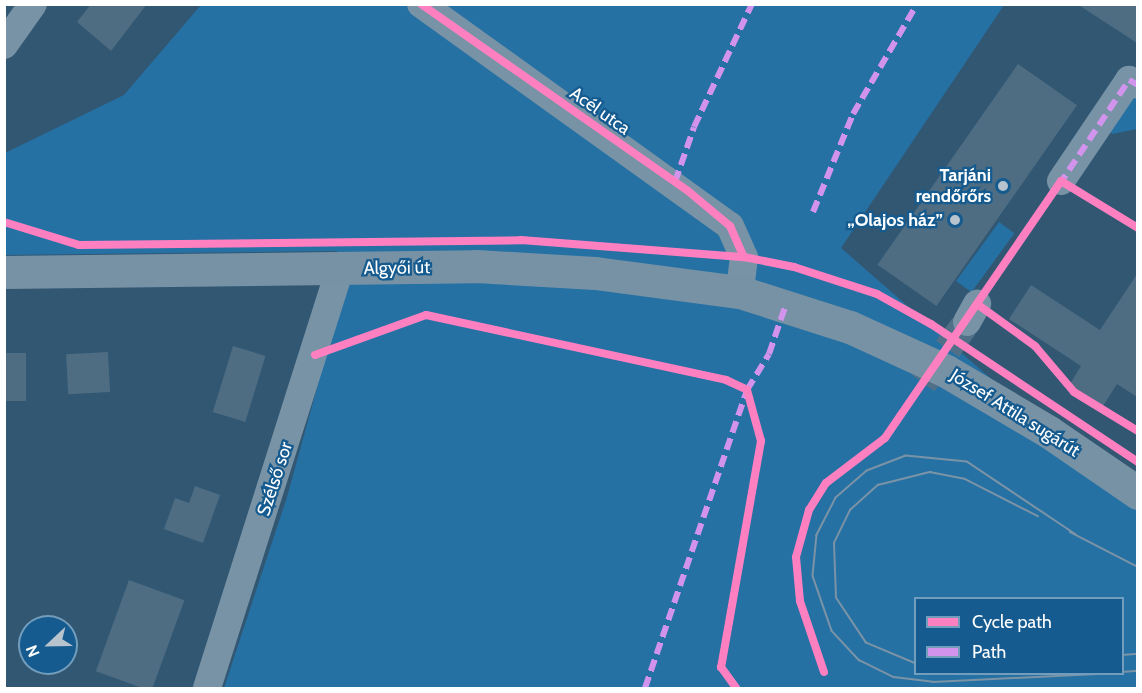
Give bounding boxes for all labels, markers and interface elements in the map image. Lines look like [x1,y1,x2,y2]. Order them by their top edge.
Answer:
street label: Acél utca [566,82,634,140]
place label: Tarjáni rendőrőrs [916,165,991,207]
marker: Tarjáni rendőrőrs [996,179,1010,193]
place label: „Olajos ház” [847,209,943,231]
marker: „Olajos ház” [948,213,962,227]
street label: Algyői út [364,257,430,279]
street label: József Attila sugárút [946,365,1084,461]
street label: Szélső sor [253,439,297,519]
legend [914,597,1124,675]
text: Cycle path [972,611,1052,633]
north arrow [18,615,78,675]
text: Path [972,641,1006,663]
text: N [22,642,44,660]

